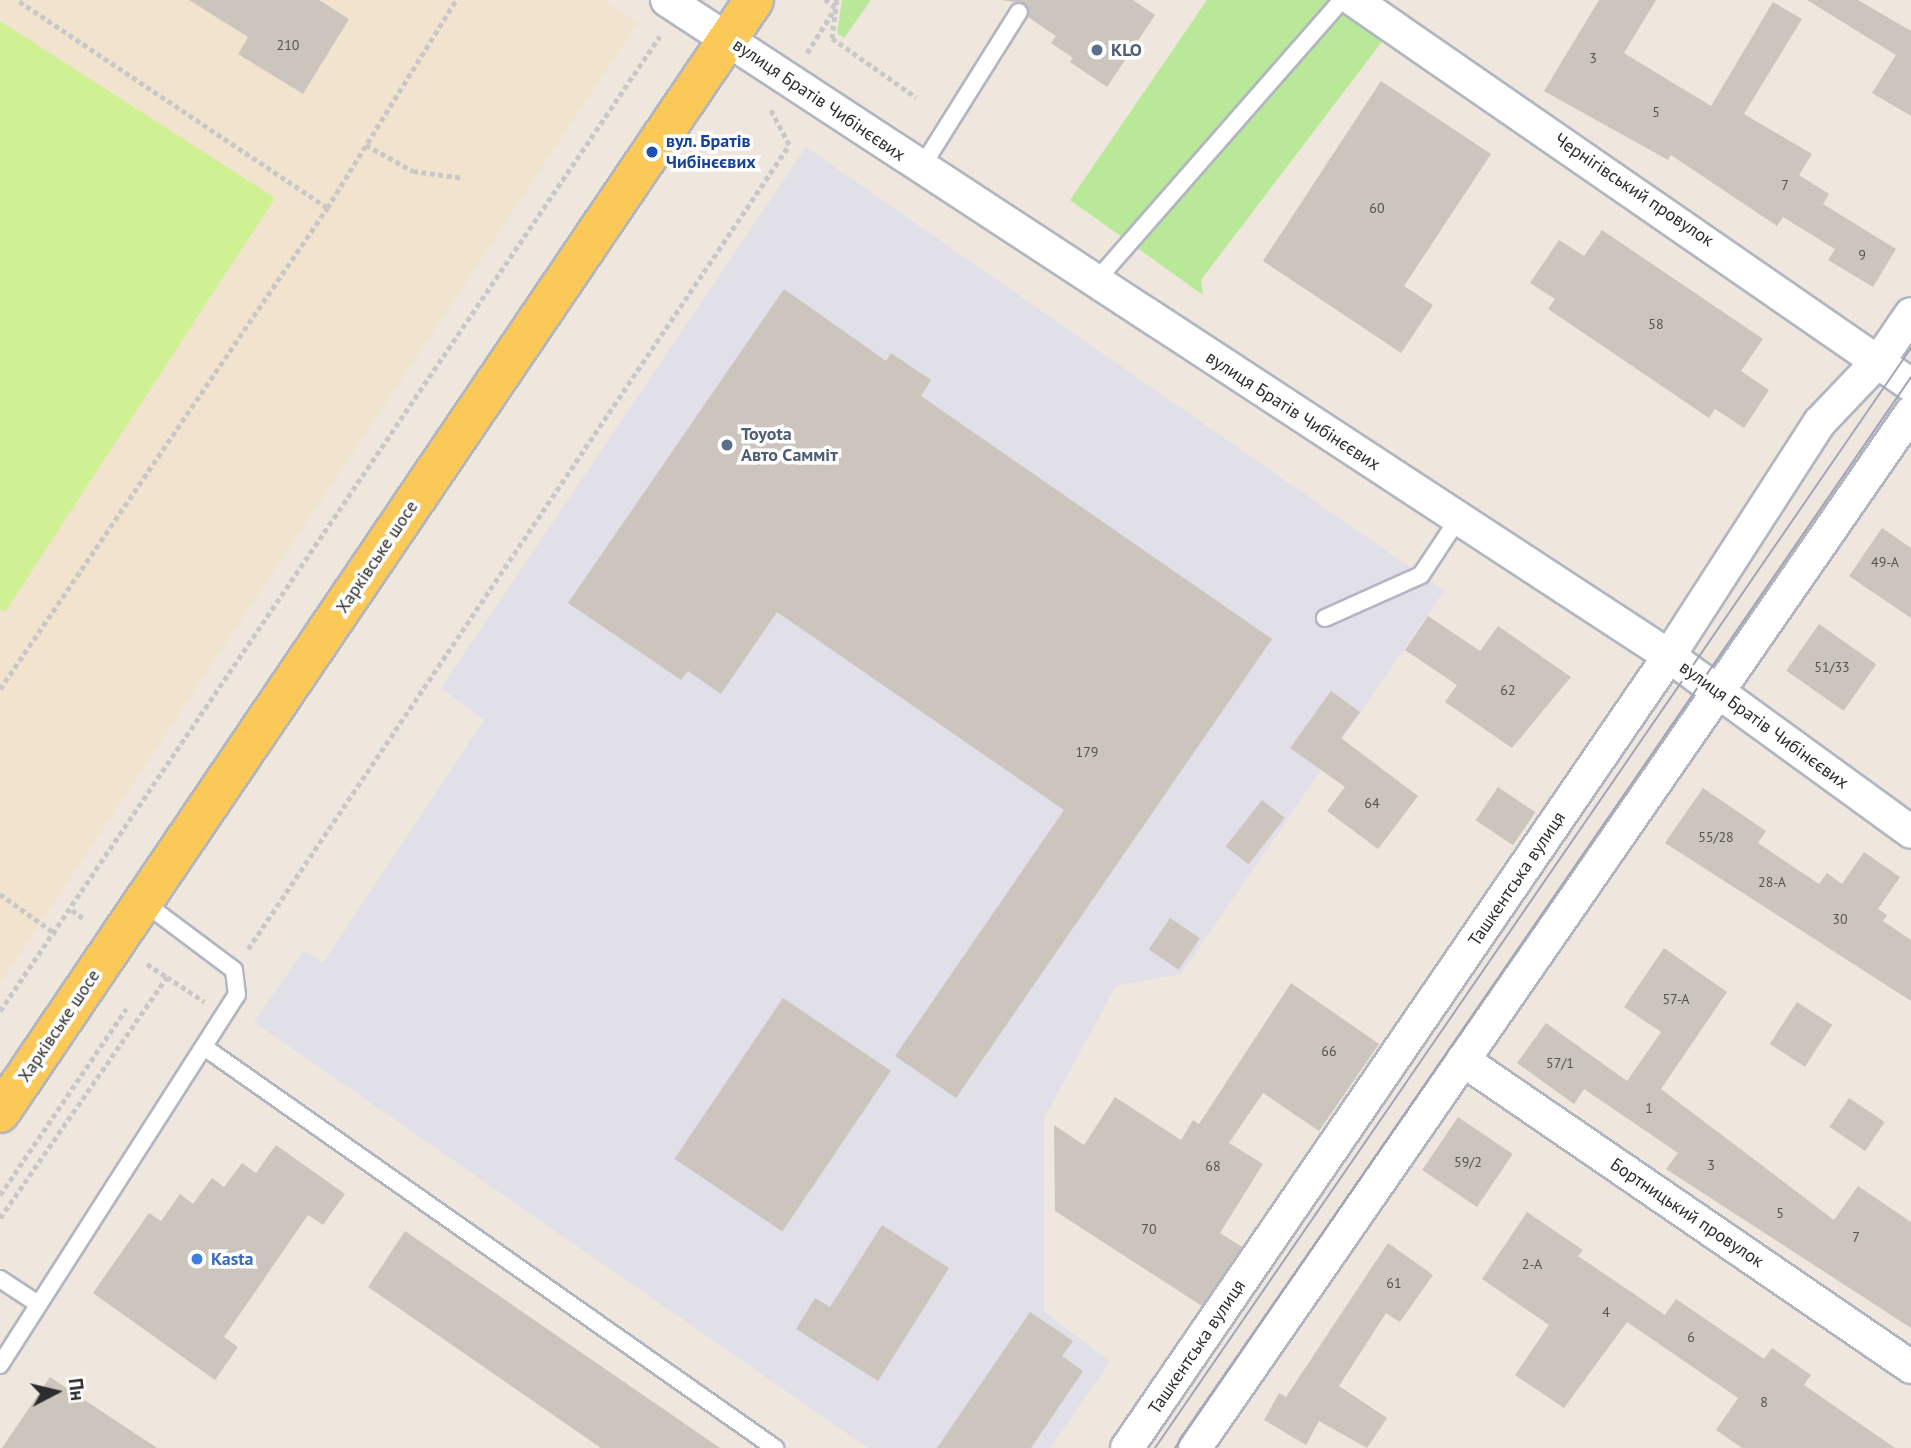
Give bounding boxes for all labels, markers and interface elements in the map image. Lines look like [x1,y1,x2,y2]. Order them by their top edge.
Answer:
street label: вулиця Братів Чибінєєвих [729,34,909,166]
house number: 210 [277,37,299,53]
place label: KLO [1111,39,1142,61]
marker: KLO [1089,42,1105,58]
house number: 3 [1589,50,1597,66]
house number: 5 [1652,104,1660,120]
street label: Чернігівський провулок [1550,129,1718,251]
place label: вул. Братів Чибінєєвих [666,131,756,174]
marker: вул. Братів Чибінєєвих [644,144,660,160]
house number: 7 [1781,177,1789,193]
house number: 60 [1369,200,1385,216]
house number: 9 [1858,247,1866,263]
house number: 58 [1648,316,1664,332]
street label: вулиця Братів Чибінєєвих [1202,347,1384,475]
place label: Toyota Авто Самміт [741,424,838,466]
marker: Toyota Авто Самміт [719,437,735,453]
street label: Харківське шосе [331,497,423,617]
house number: 49-А [1871,554,1899,570]
street label: вулиця Братів Чибінєєвих [1675,656,1853,794]
house number: 51/33 [1814,659,1850,675]
house number: 62 [1500,682,1516,698]
house number: 179 [1076,744,1098,760]
house number: 64 [1364,795,1380,811]
street label: Ташкентська вулиця [1464,808,1570,950]
house number: 55/28 [1698,829,1734,845]
house number: 28-А [1758,874,1786,890]
house number: 30 [1832,911,1848,927]
street label: Харківське шосе [13,966,105,1086]
house number: 57-А [1662,991,1690,1007]
house number: 66 [1321,1043,1337,1059]
house number: 57/1 [1546,1055,1574,1071]
house number: 1 [1645,1100,1653,1116]
house number: 59/2 [1454,1154,1482,1170]
street label: Бортницький провулок [1606,1154,1768,1272]
house number: 3 [1707,1157,1715,1173]
house number: 68 [1205,1158,1221,1174]
house number: 5 [1776,1205,1784,1221]
house number: 70 [1141,1221,1157,1237]
house number: 7 [1852,1229,1860,1245]
place label: Kasta [211,1248,254,1270]
marker: Kasta [189,1251,205,1267]
house number: 2-А [1522,1256,1542,1272]
house number: 61 [1386,1275,1402,1291]
street label: Ташкентська вулиця [1144,1276,1250,1418]
house number: 4 [1602,1304,1610,1320]
house number: 6 [1687,1329,1695,1345]
north arrow [21,1357,91,1427]
text: Пн [64,1377,90,1402]
house number: 8 [1760,1394,1768,1410]

